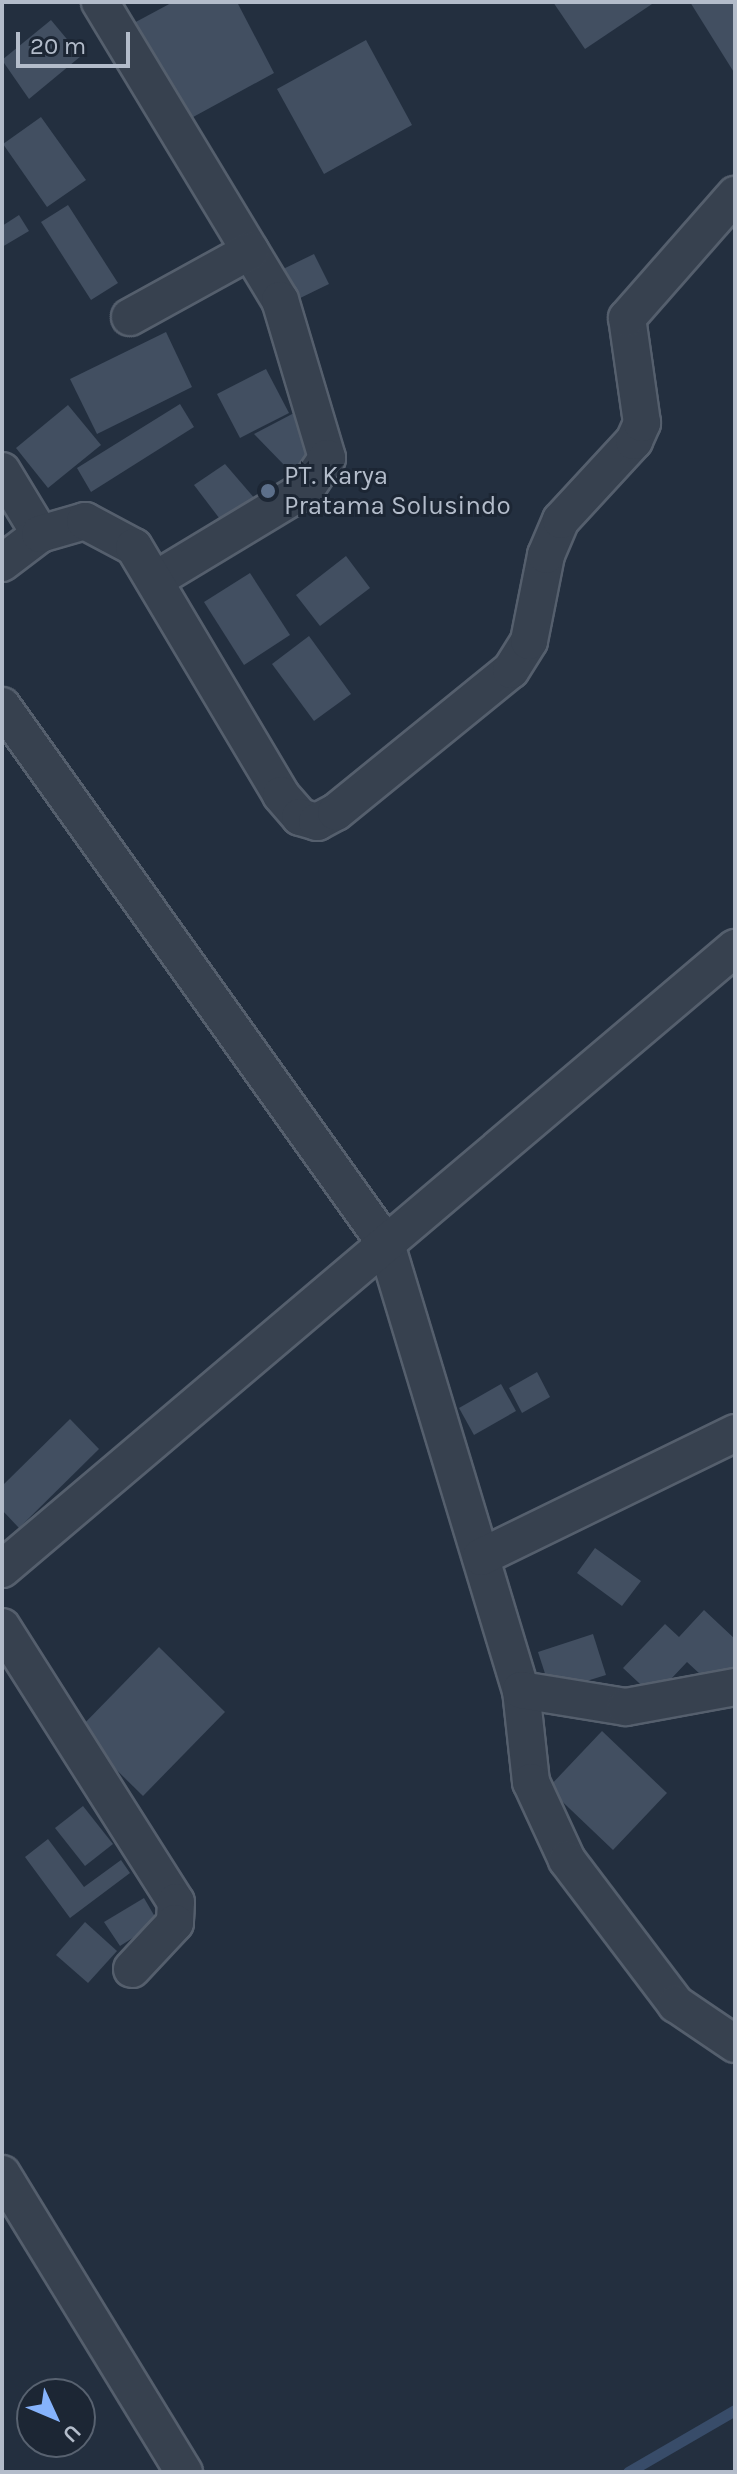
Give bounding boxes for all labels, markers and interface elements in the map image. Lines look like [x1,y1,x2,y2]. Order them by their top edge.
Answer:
scale bar [20,16,134,66]
text: 20 m [30,32,86,60]
place label: PT. Karya Pratama Solusindo [284,460,511,522]
marker: PT. Karya Pratama Solusindo [259,482,277,500]
north arrow [16,2378,96,2458]
text: U [57,2419,86,2448]

